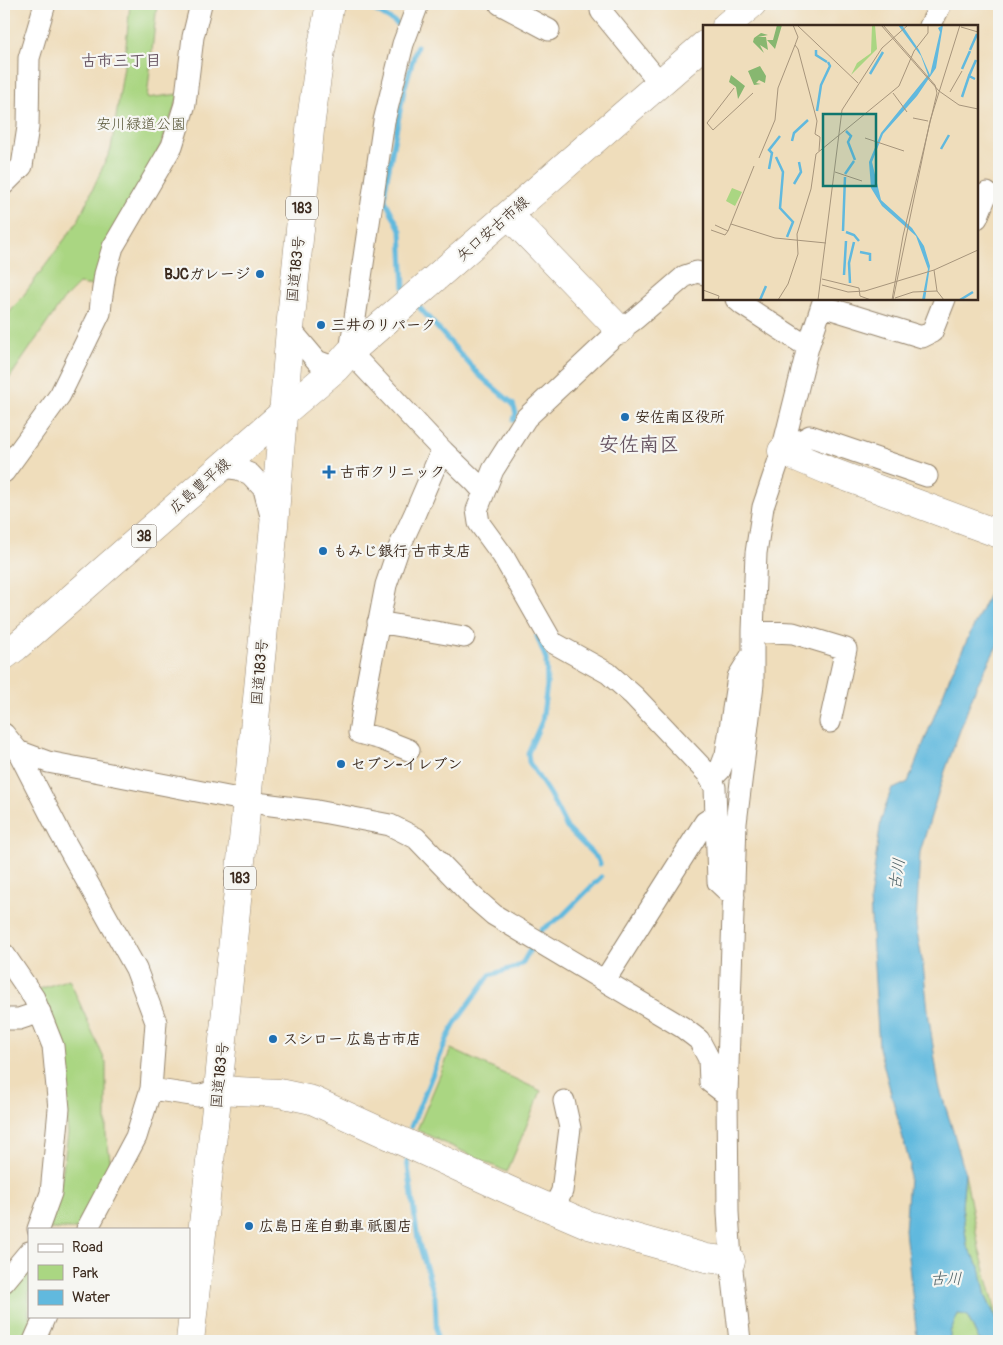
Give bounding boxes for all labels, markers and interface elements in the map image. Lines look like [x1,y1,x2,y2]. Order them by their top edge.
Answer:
inset map [703,25,978,300]
district label: 古市三丁目 [81,51,161,71]
park label: 安川緑道公園 [96,115,186,134]
street label: 矢口安古市線 [453,192,533,266]
road number: 183 [286,197,318,220]
street label: 国道183号 [283,235,309,303]
place label: BJCガレージ [164,265,250,284]
marker: BJCガレージ [254,268,266,280]
place label: 三井のリパーク [331,316,436,335]
marker: 三井のリパーク [315,319,327,331]
place label: 安佐南区役所 [635,408,725,427]
marker: 安佐南区役所 [619,411,631,423]
district label: 安佐南区 [599,432,679,457]
street label: 広島豊平線 [165,454,235,518]
place label: 古市クリニック [340,463,445,482]
marker: 古市クリニック [322,465,336,479]
road number: 38 [132,524,156,548]
place label: もみじ銀行 古市支店 [333,542,471,561]
marker: もみじ銀行 古市支店 [317,545,329,557]
street label: 国道183号 [248,638,272,706]
place label: セブン-イレブン [351,755,462,774]
marker: セブン-イレブン [335,758,347,770]
water label: 古川 [885,857,909,891]
road number: 183 [224,866,256,890]
place label: スシロー 広島古市店 [283,1030,421,1049]
marker: スシロー 広島古市店 [267,1033,279,1045]
street label: 国道183号 [207,1041,233,1109]
place label: 広島日産自動車 祇園店 [259,1217,412,1236]
marker: 広島日産自動車 祇園店 [243,1220,255,1232]
legend [28,1228,190,1318]
text: Road [72,1238,103,1257]
text: Park [72,1264,99,1283]
water label: 古川 [930,1269,962,1289]
text: Water [72,1288,111,1307]

